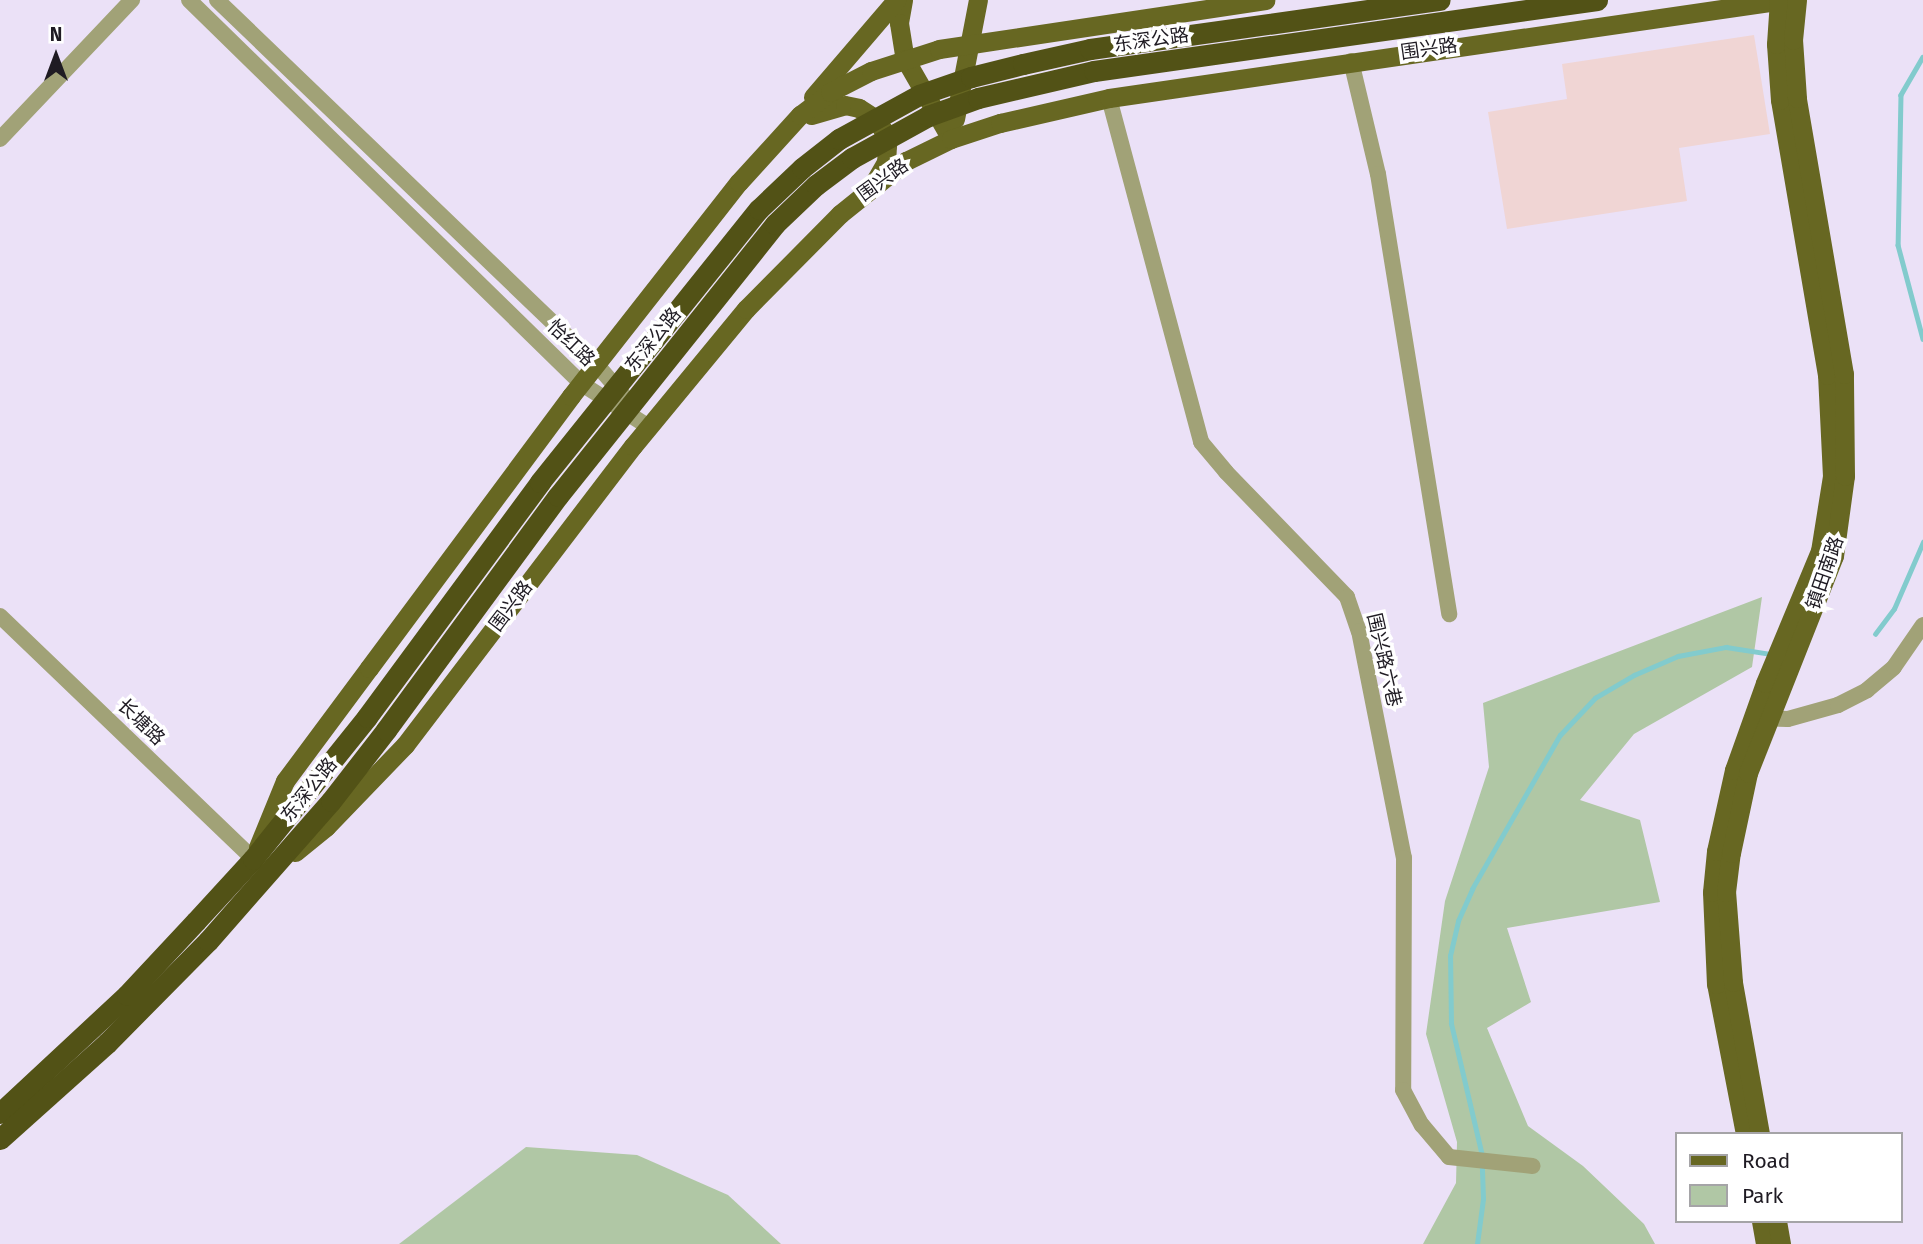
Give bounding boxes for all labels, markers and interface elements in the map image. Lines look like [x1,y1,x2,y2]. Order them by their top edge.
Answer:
north arrow [21,21,91,91]
text: N [50,23,62,46]
street label: 东深公路 [1112,23,1190,57]
street label: 围兴路 [1399,34,1459,64]
street label: 围兴路 [853,154,913,206]
street label: 东深公路 [620,303,686,377]
street label: 怡红路 [543,315,599,371]
street label: 镇田南路 [1802,533,1848,613]
street label: 围兴路 [485,576,537,636]
street label: 围兴路六巷 [1362,611,1406,709]
street label: 长塘路 [113,694,169,750]
street label: 东深公路 [276,753,342,827]
legend [1674,1132,1902,1223]
text: Road [1742,1148,1790,1174]
text: Park [1742,1183,1783,1209]

